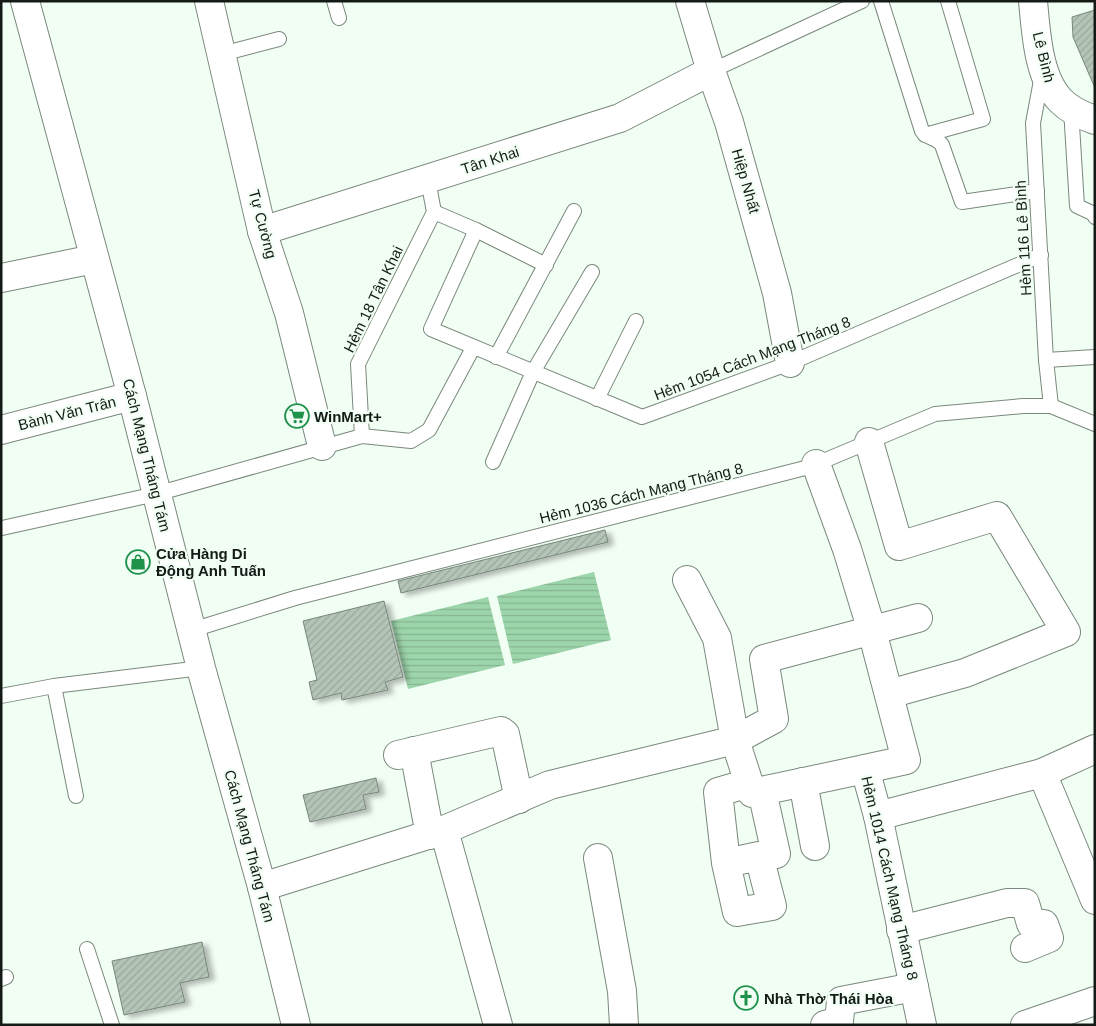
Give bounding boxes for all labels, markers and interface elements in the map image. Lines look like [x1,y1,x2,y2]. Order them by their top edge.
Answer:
street label: Lê Bình [1029,30,1059,84]
street label: Tân Khai [459,143,521,177]
street label: Hiệp Nhất [729,147,764,216]
street label: Hẻm 116 Lê Bình [1011,180,1035,296]
street label: Tự Cường [246,188,280,260]
street label: Hẻm 18 Tân Khai [340,243,406,355]
street label: Hẻm 1054 Cách Mạng Tháng 8 [651,313,853,403]
street label: Cách Mạng Tháng Tám [120,377,174,533]
street label: Bành Văn Trân [16,393,118,433]
supermarket icon: WinMart+ [284,403,310,429]
place label: WinMart+ [314,408,382,425]
street label: Hẻm 1036 Cách Mạng Tháng 8 [538,459,744,527]
place label: Cửa Hàng Di Động Anh Tuấn [156,545,266,579]
shop icon: Cửa Hàng Di Động Anh Tuấn [125,549,151,575]
street label: Cách Mạng Tháng Tám [221,768,279,924]
street label: Hẻm 1014 Cách Mạng Tháng 8 [858,774,922,982]
church icon: Nhà Thờ Thái Hòa [733,985,759,1011]
place label: Nhà Thờ Thái Hòa [764,990,894,1007]

